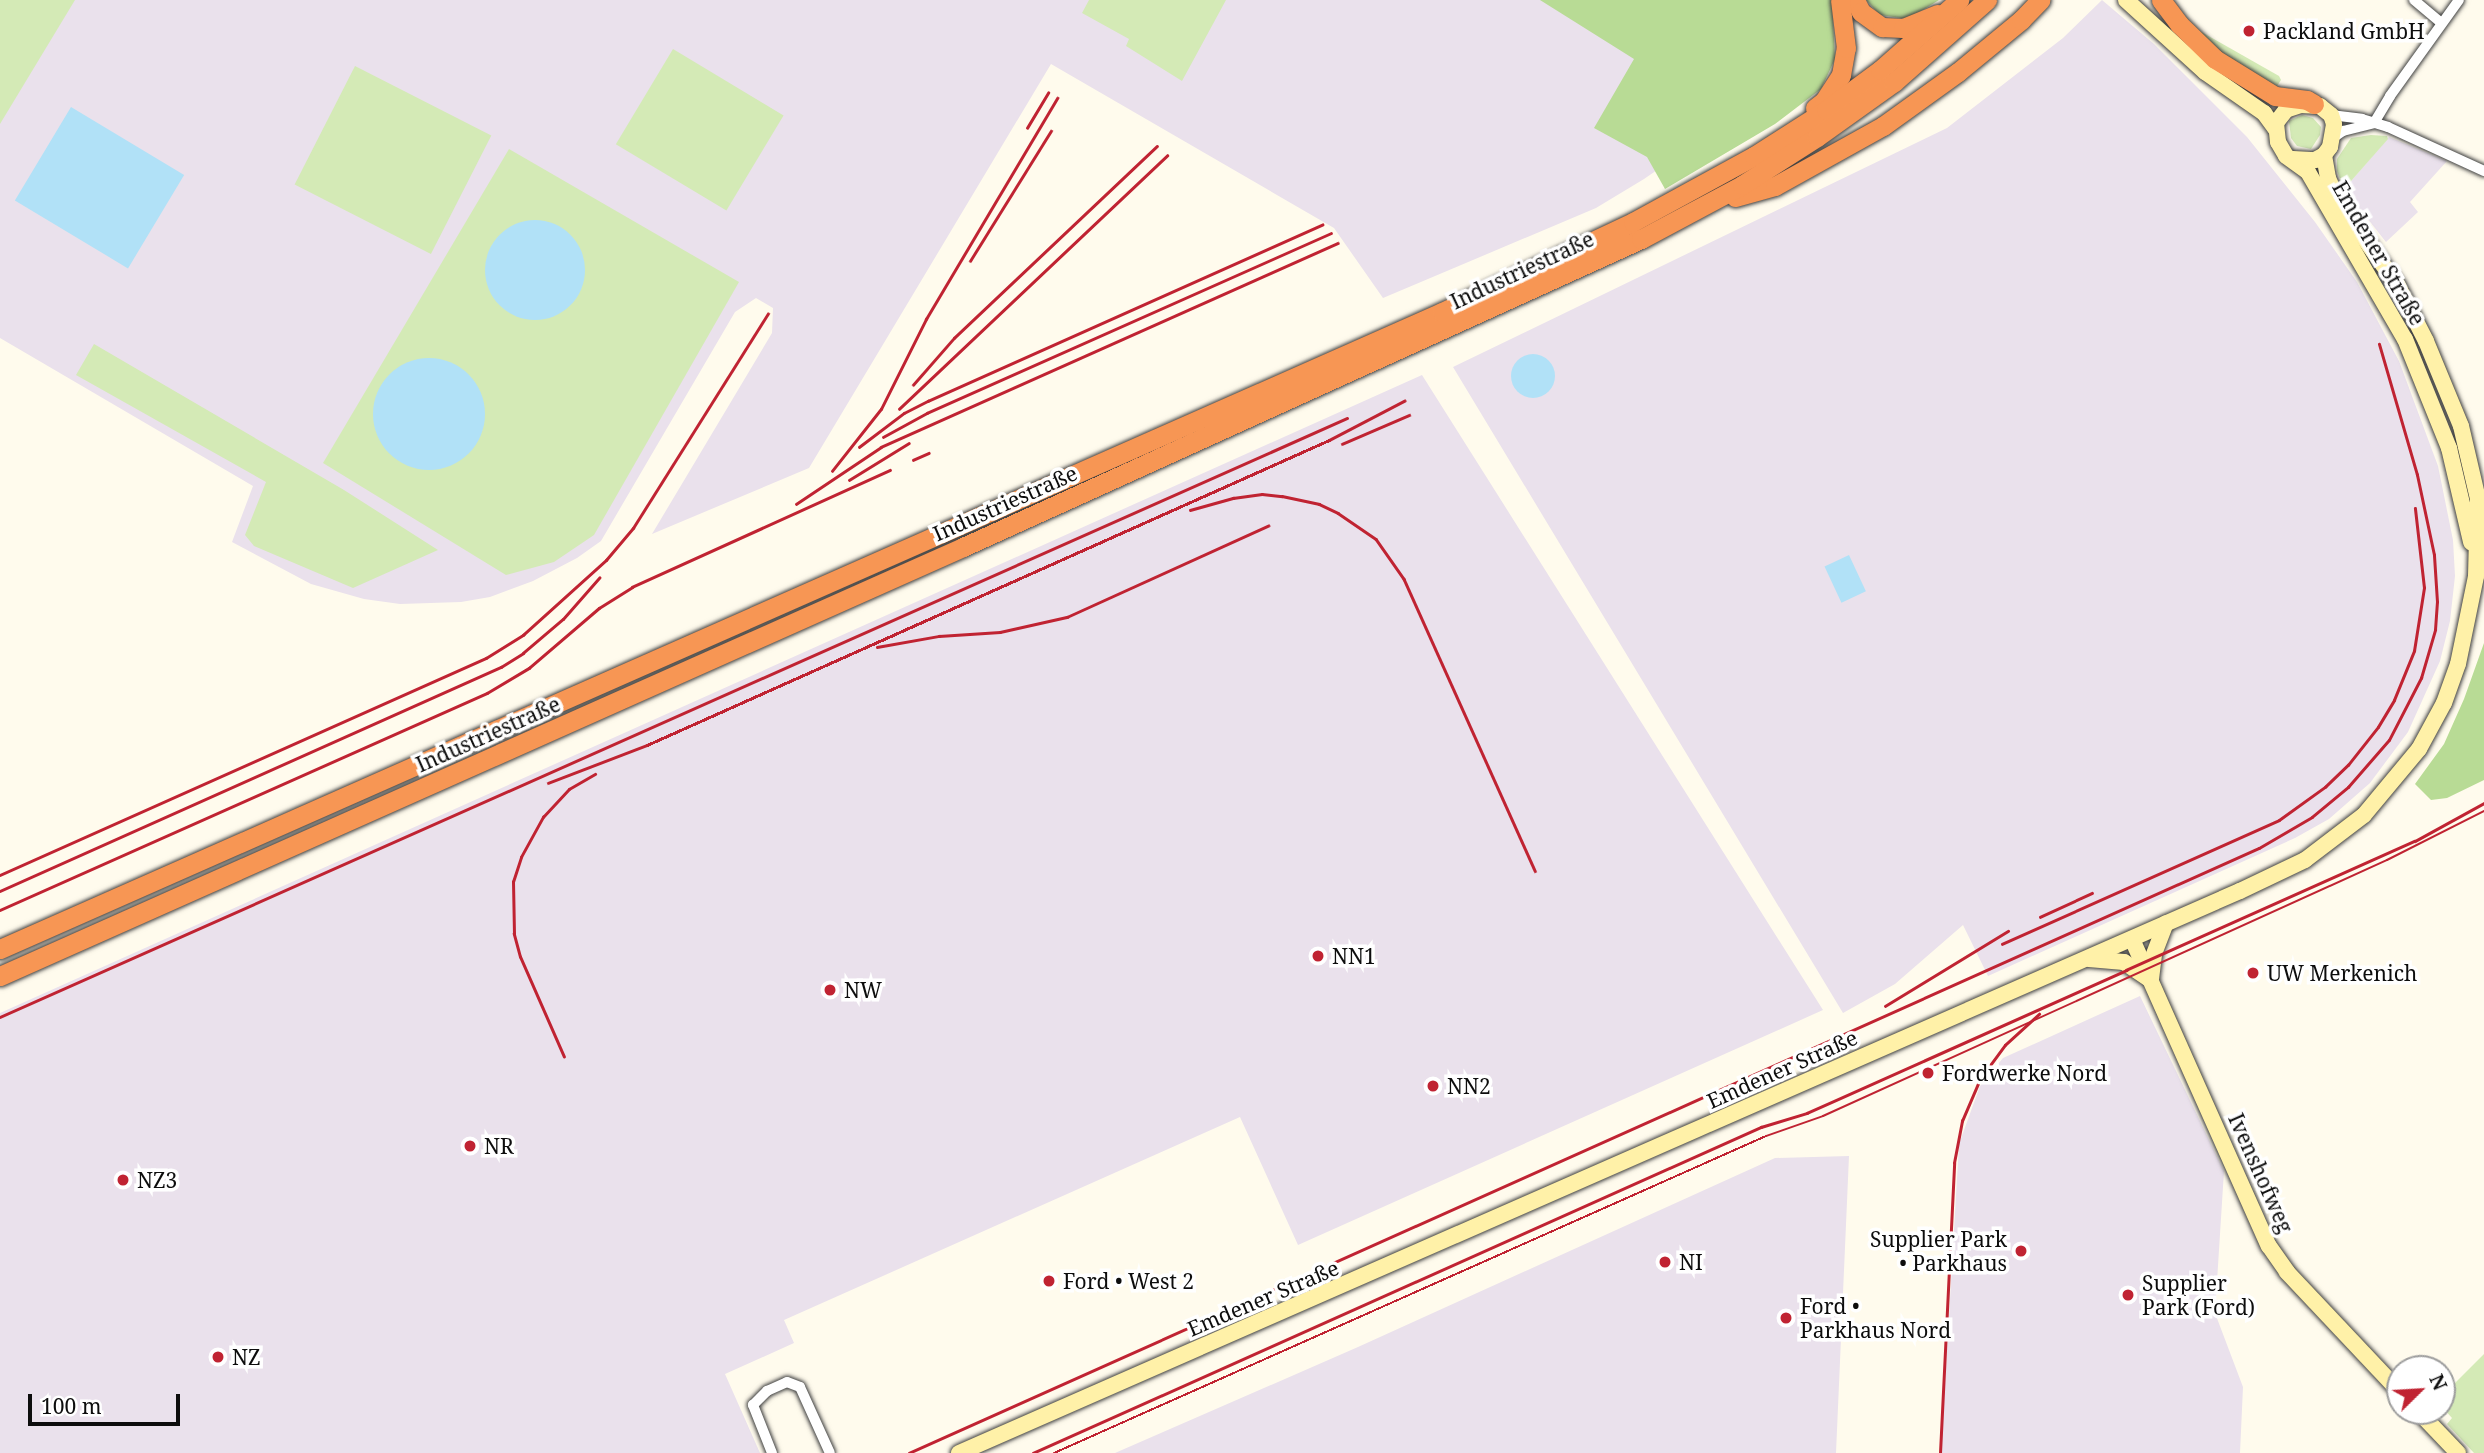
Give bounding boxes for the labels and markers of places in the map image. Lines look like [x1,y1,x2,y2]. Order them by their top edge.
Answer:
place label: Packland GmbH [2263,18,2425,44]
marker: Packland GmbH [2241,23,2257,39]
place label: NN1 [1332,943,1376,969]
marker: NN1 [1310,948,1326,964]
place label: UW Merkenich [2267,960,2417,986]
marker: UW Merkenich [2245,965,2261,981]
place label: NW [844,977,882,1003]
marker: NW [822,982,838,998]
place label: Fordwerke Nord [1942,1060,2107,1086]
marker: Fordwerke Nord [1920,1065,1936,1081]
place label: NN2 [1447,1073,1491,1099]
marker: NN2 [1425,1078,1441,1094]
place label: NR [484,1133,514,1159]
marker: NR [462,1138,478,1154]
place label: NZ3 [137,1167,177,1193]
marker: NZ3 [115,1172,131,1188]
place label: Supplier Park • Parkhaus [1870,1226,2007,1276]
marker: Supplier Park • Parkhaus [2013,1243,2029,1259]
place label: NI [1679,1249,1703,1275]
marker: NI [1657,1254,1673,1270]
place label: Ford • West 2 [1063,1268,1194,1294]
place label: Supplier Park (Ford) [2142,1270,2255,1320]
marker: Ford • West 2 [1041,1273,1057,1289]
marker: Supplier Park (Ford) [2120,1287,2136,1303]
place label: Ford • Parkhaus Nord [1800,1293,1951,1343]
marker: Ford • Parkhaus Nord [1778,1310,1794,1326]
place label: NZ [232,1344,260,1370]
marker: NZ [210,1349,226,1365]

